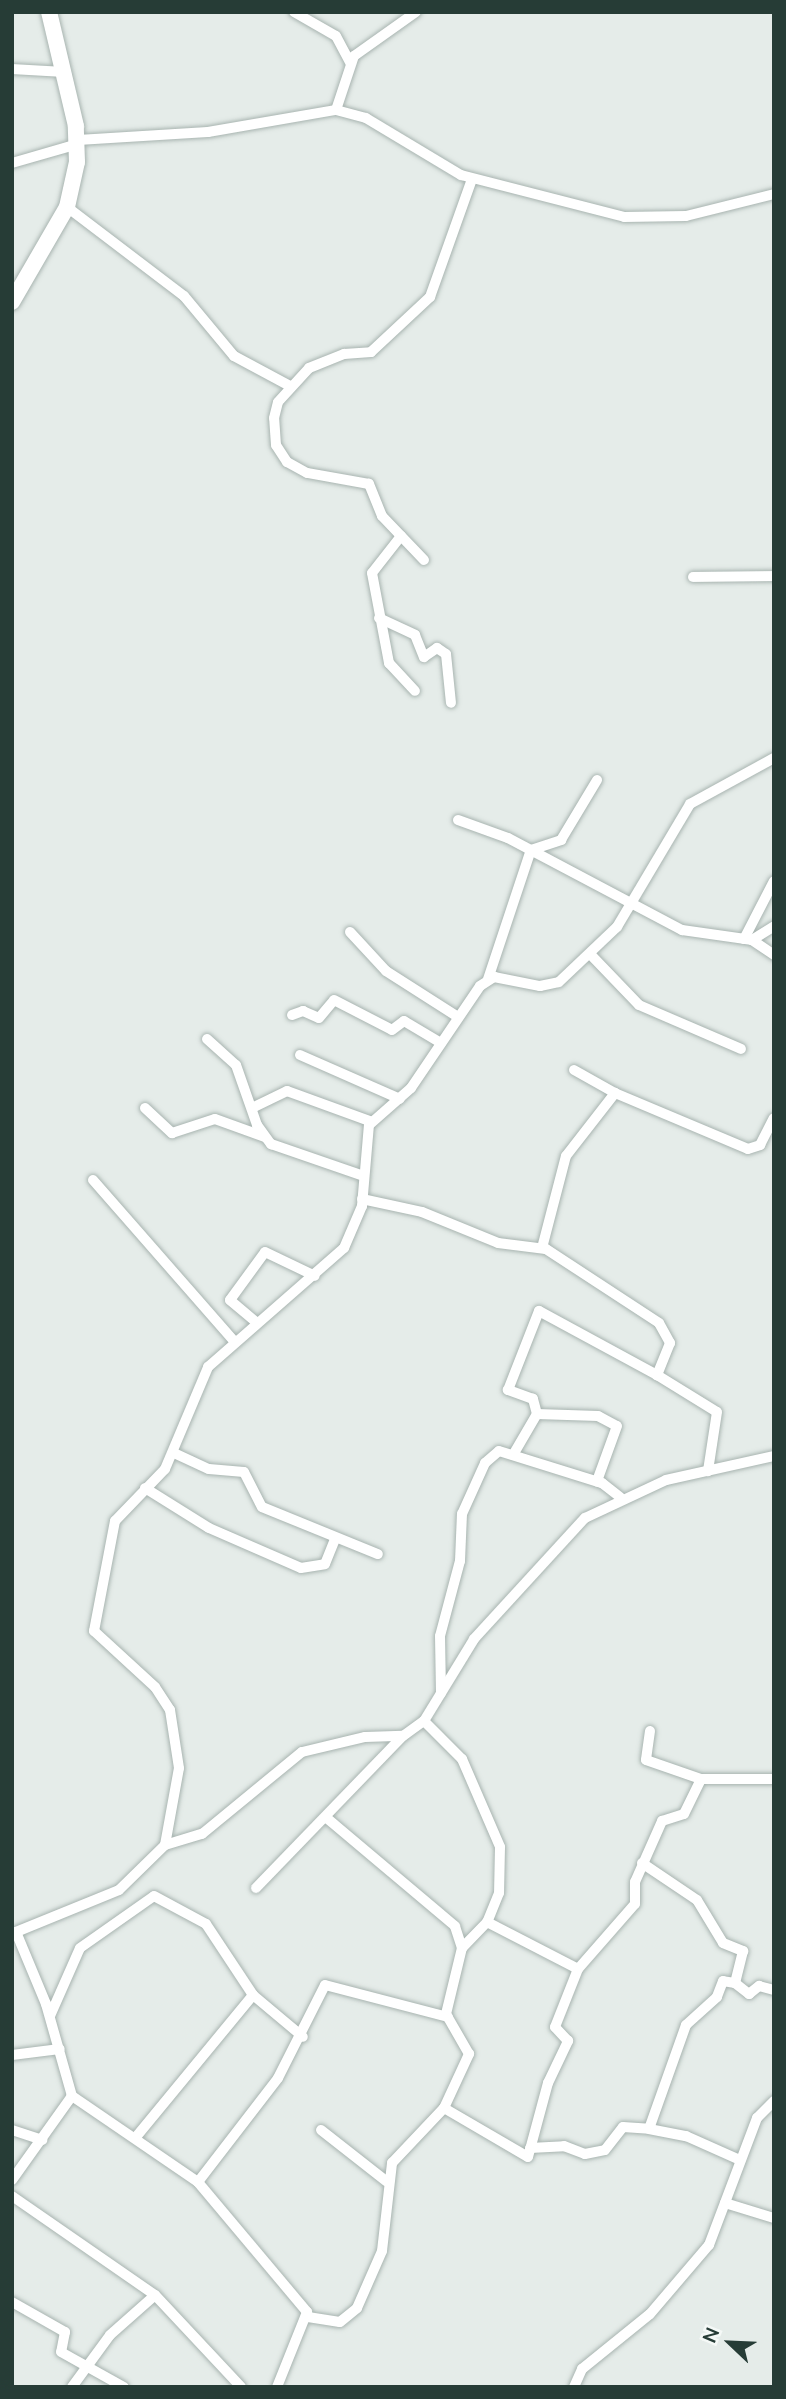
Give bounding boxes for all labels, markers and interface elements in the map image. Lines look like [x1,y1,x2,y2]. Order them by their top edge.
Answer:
north arrow [695,2308,765,2378]
text: N [697,2324,725,2346]

